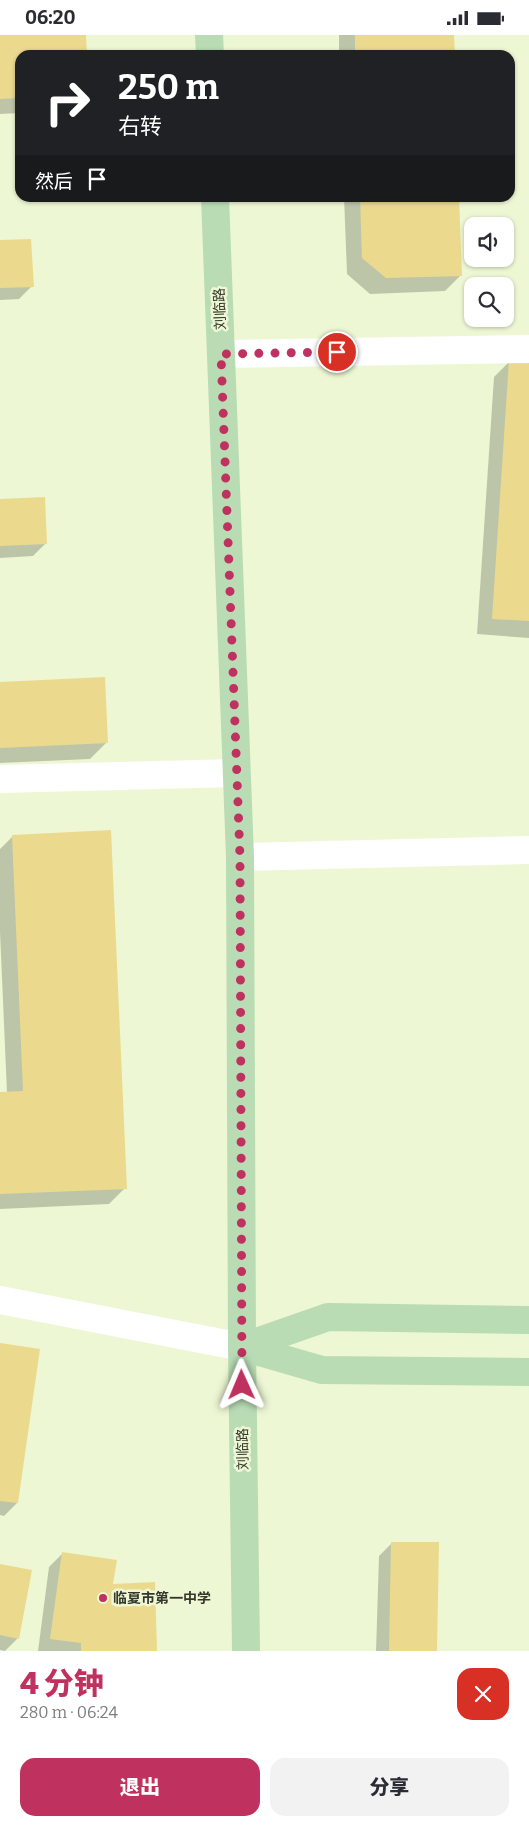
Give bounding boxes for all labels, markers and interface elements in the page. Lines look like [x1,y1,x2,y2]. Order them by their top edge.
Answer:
text: 06:20 [25,6,75,29]
text: 250 m [118,66,219,108]
icon: right [35,70,100,135]
text: 右转 [118,113,162,140]
icon: arrive [83,165,111,193]
text: 然后 [35,170,73,193]
map controls [464,217,514,327]
button: sound [464,217,514,267]
button: search [464,277,514,327]
street label: 刘临路 [211,288,229,330]
pin [316,331,358,373]
icon: arrive [323,338,351,366]
position arrow [215,1358,267,1410]
street label: 刘临路 [234,1428,252,1470]
place label: 临夏市第一中学 [113,1590,211,1607]
marker: 临夏市第一中学 [97,1592,109,1604]
text: 4 分钟 [20,1666,104,1702]
button: close [457,1668,509,1720]
text: 280 m · 06:24 [20,1703,118,1722]
button: 退出 [20,1758,260,1816]
button: 分享 [270,1758,509,1816]

